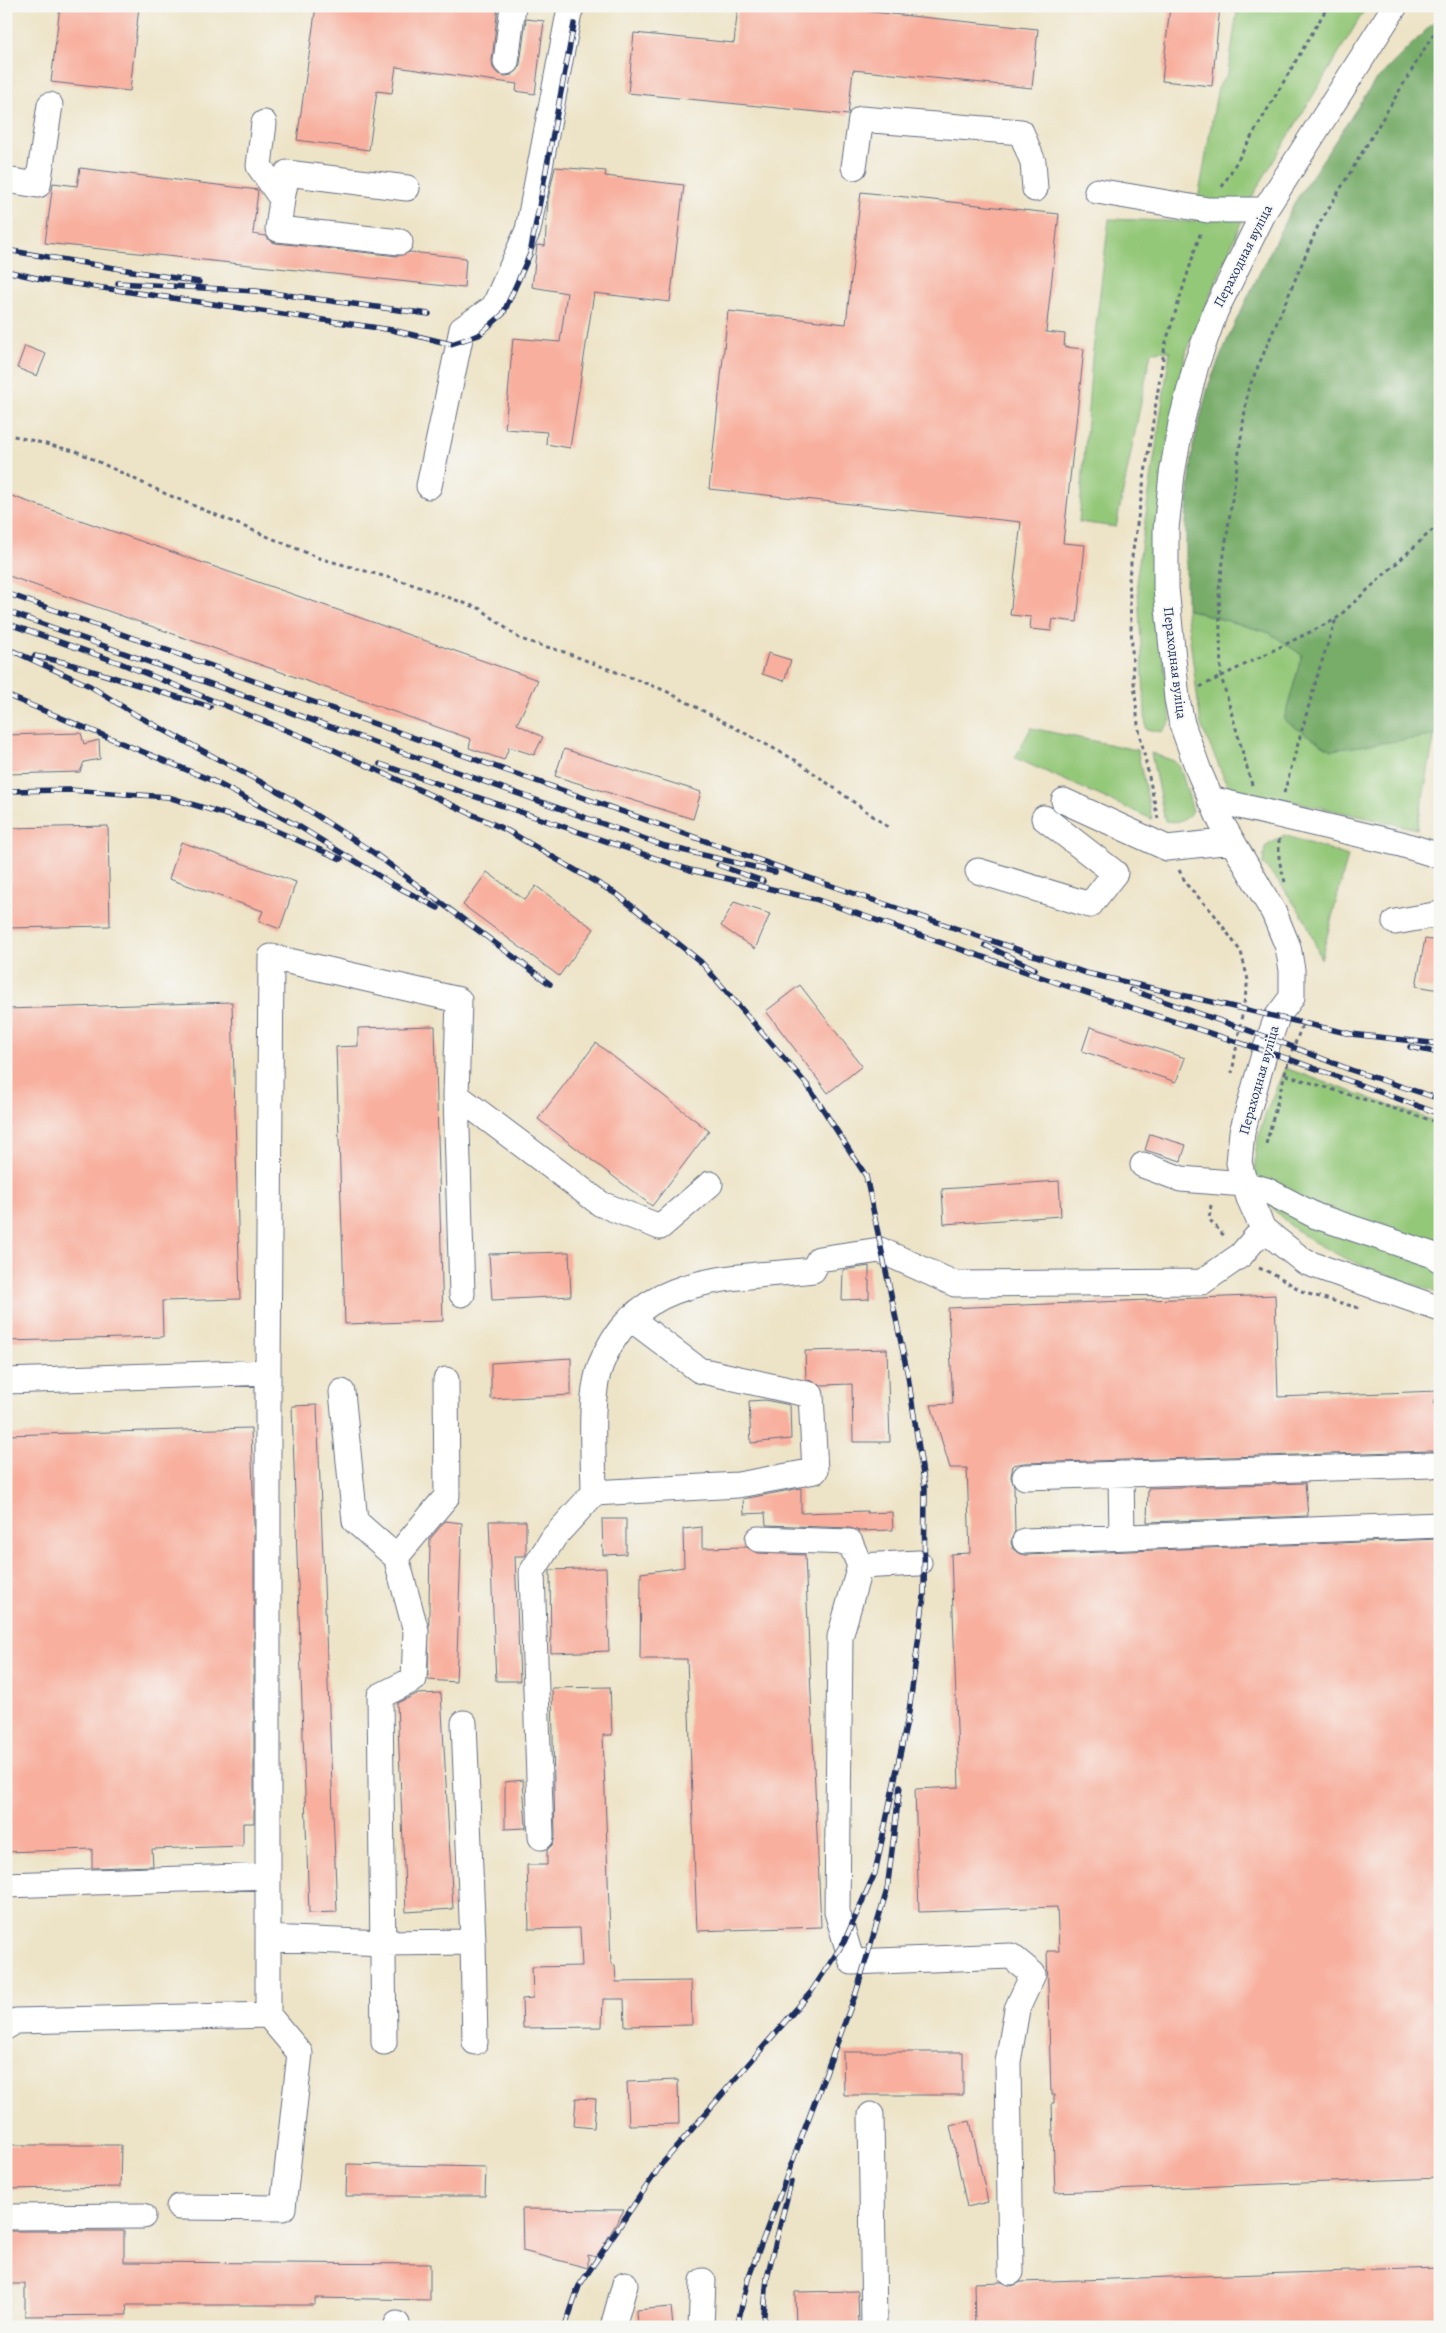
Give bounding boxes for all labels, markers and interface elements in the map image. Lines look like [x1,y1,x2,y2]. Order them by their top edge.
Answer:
street label: Пераходная вуліца [1209,201,1277,311]
street label: Пераходная вуліца [1159,606,1191,721]
street label: Пераходная вуліца [1234,1023,1284,1137]

